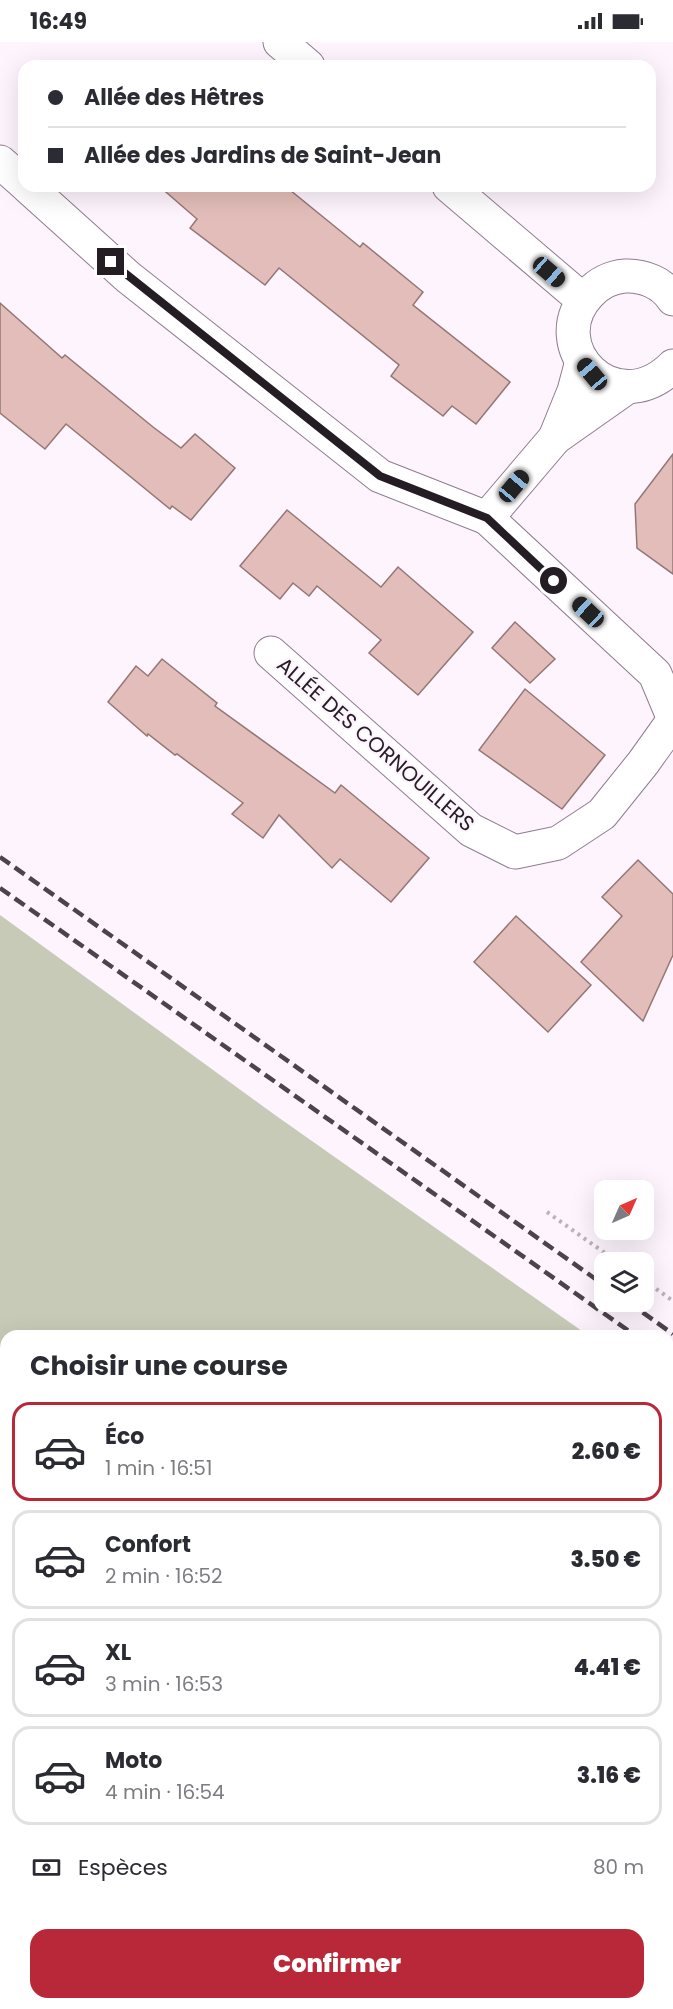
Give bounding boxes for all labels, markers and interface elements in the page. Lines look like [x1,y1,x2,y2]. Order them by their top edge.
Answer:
text: 16:49 [30,6,87,37]
text: Allée des Hêtres [84,82,264,113]
text: Allée des Jardins de Saint-Jean [84,140,441,171]
route end [97,248,124,275]
car [530,253,568,291]
car [574,354,610,394]
car [496,466,532,506]
route start [540,567,567,594]
car [569,593,607,631]
street label: ALLÉE DES CORNOUILLERS [271,650,481,838]
north arrow [594,1180,654,1240]
map controls [594,1180,654,1312]
button: layers [594,1252,654,1312]
text: Choisir une course [30,1347,288,1384]
text: Éco [105,1421,144,1452]
icon: car [33,1425,87,1479]
text: 2.60 € [572,1436,641,1467]
text: 1 min · 16:51 [105,1454,212,1482]
text: Confort [105,1529,191,1560]
icon: car [33,1533,87,1587]
text: 3.50 € [570,1544,641,1575]
text: 2 min · 16:52 [105,1562,223,1590]
text: XL [105,1637,131,1668]
icon: car [33,1641,87,1695]
text: 4.41 € [574,1652,641,1683]
text: 3 min · 16:53 [105,1670,223,1698]
text: Moto [105,1745,162,1776]
icon: car [33,1749,87,1803]
text: 3.16 € [577,1760,641,1791]
text: 4 min · 16:54 [105,1778,225,1806]
icon: cash [30,1851,63,1884]
text: Espèces [78,1852,168,1883]
text: 80 m [593,1853,644,1881]
button: Confirmer [30,1929,644,1998]

